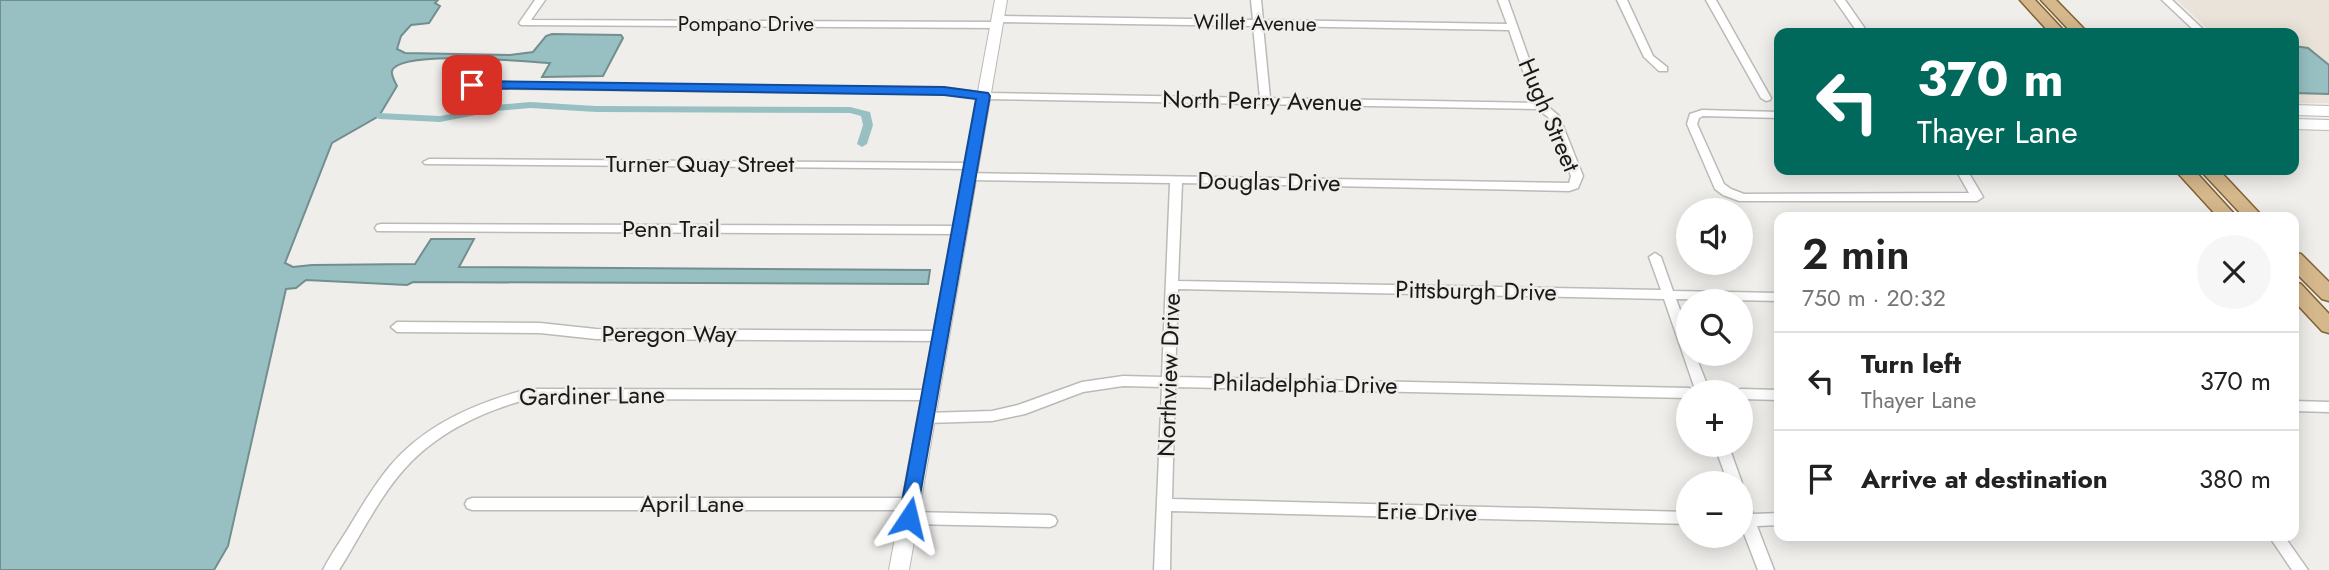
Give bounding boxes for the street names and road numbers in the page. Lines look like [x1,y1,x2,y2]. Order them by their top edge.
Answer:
street label: Willet Avenue [1193,7,1317,39]
street label: Pompano Drive [678,9,814,39]
street label: Hugh Street [1510,52,1589,177]
street label: North Perry Avenue [1162,81,1362,120]
street label: Turner Quay Street [606,146,794,181]
street label: Douglas Drive [1197,163,1341,200]
street label: Penn Trail [622,211,720,246]
street label: Pittsburgh Drive [1395,272,1557,309]
street label: Northview Drive [1148,292,1189,457]
street label: Peregon Way [602,316,737,351]
street label: Philadelphia Drive [1212,364,1398,403]
street label: Gardiner Lane [519,377,665,414]
street label: April Lane [640,486,744,521]
street label: Erie Drive [1376,493,1478,530]

